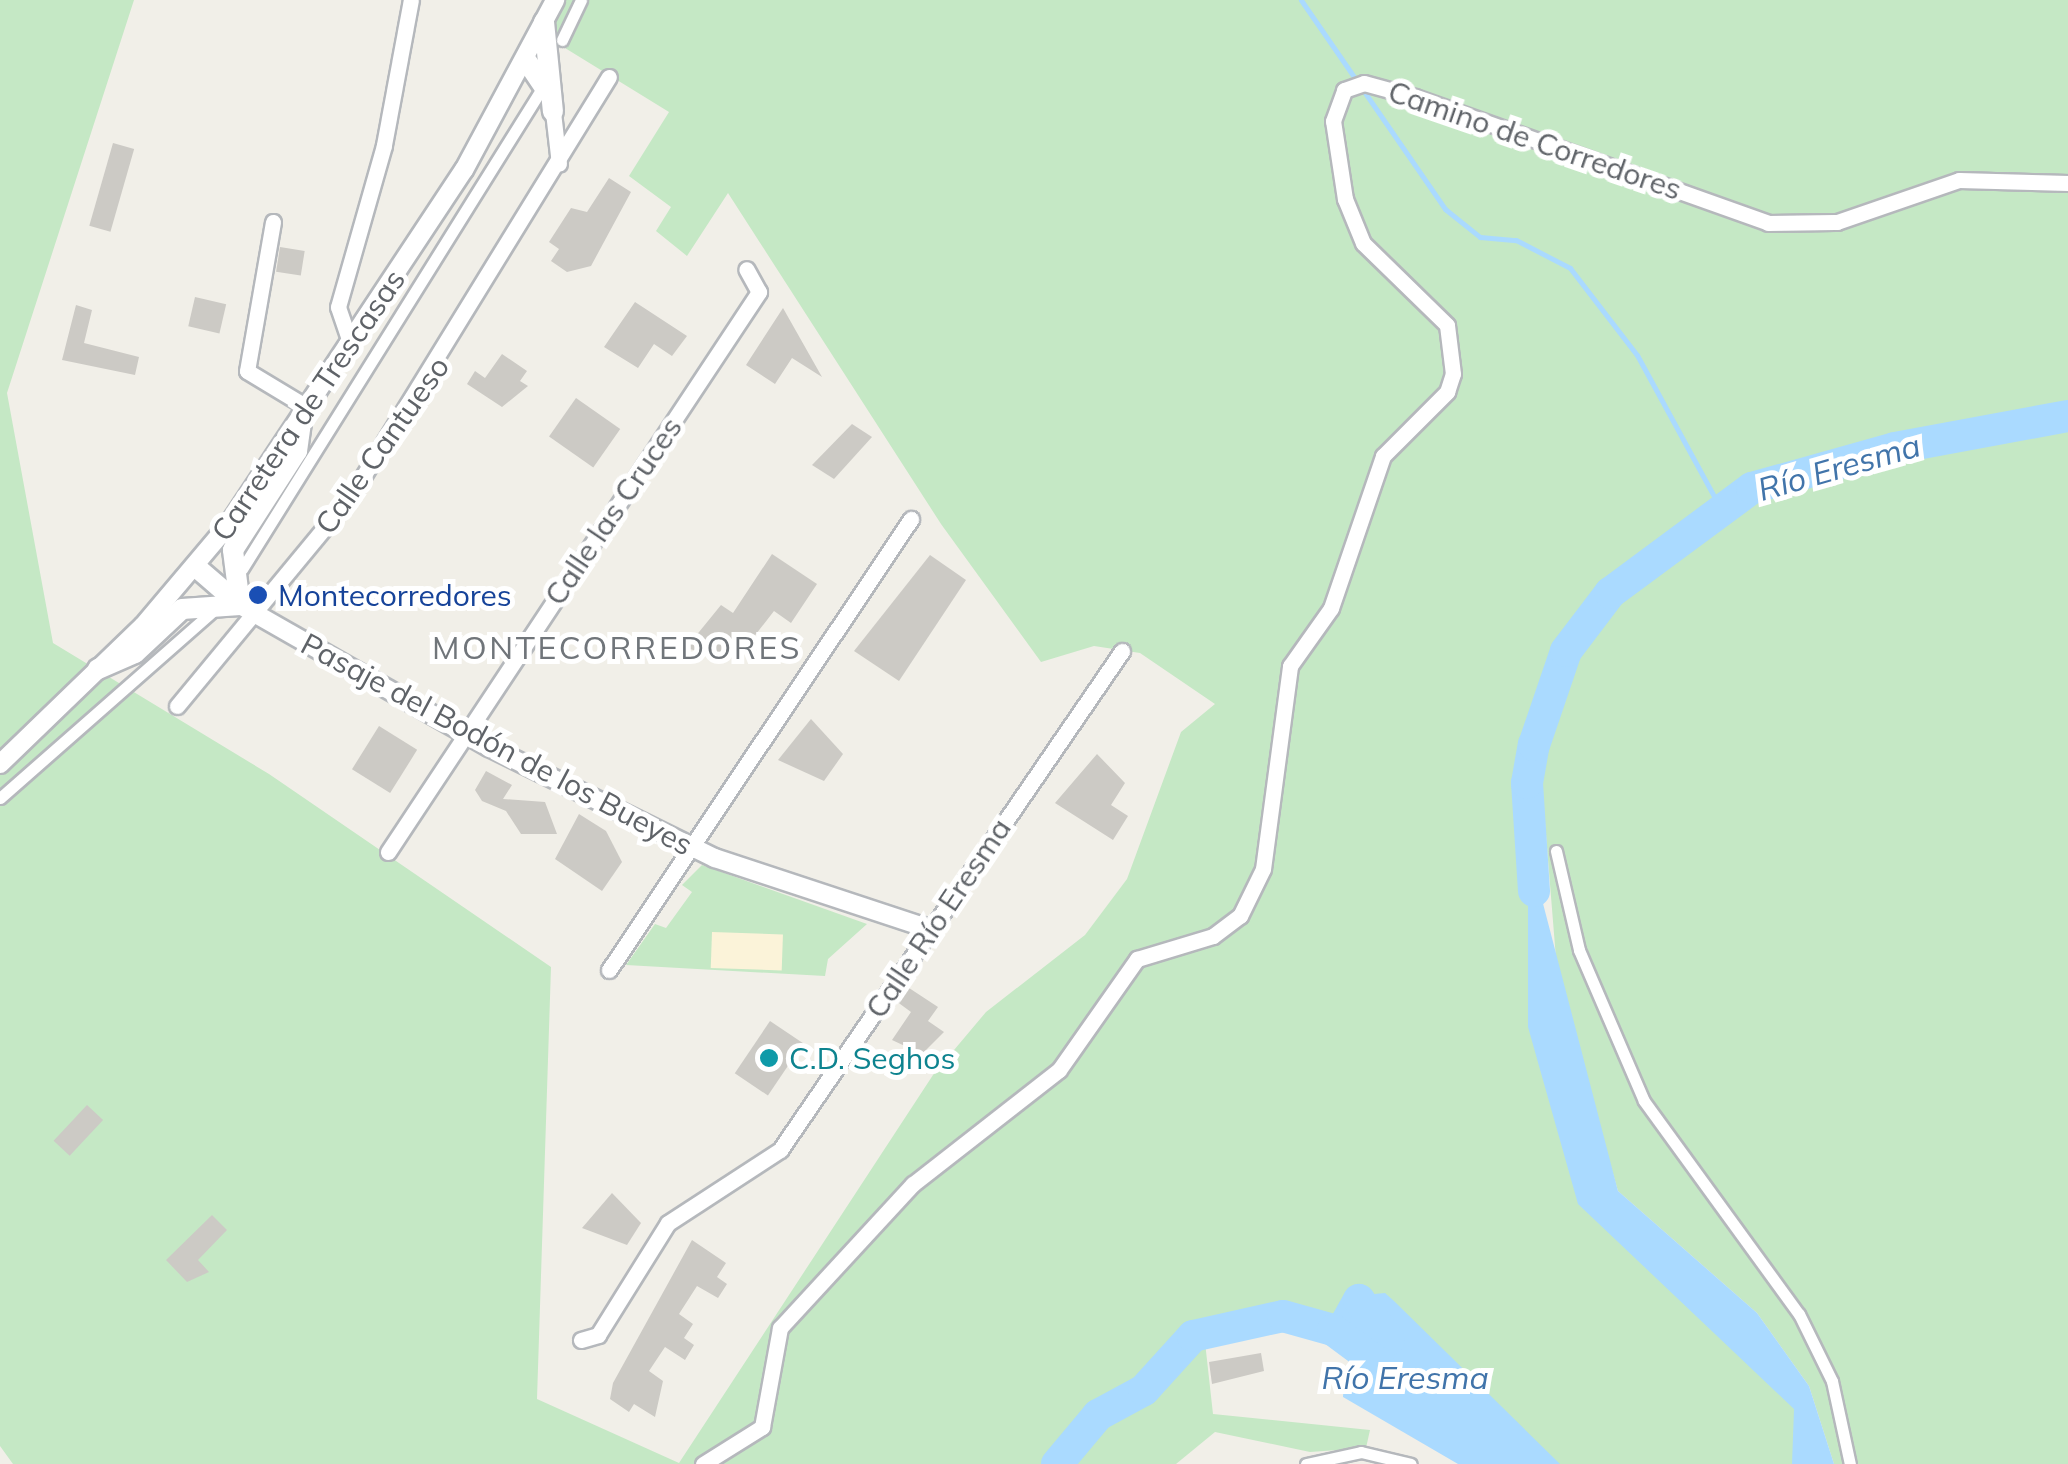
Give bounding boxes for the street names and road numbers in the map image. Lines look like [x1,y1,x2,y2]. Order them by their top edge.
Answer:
street label: Camino de Corredores [1384,73,1686,207]
street label: Carretera de Trescasas [204,262,412,548]
street label: Calle Cantueso [308,349,456,541]
street label: Calle las Cruces [537,410,689,612]
street label: Pasaje del Bodón de los Bueyes [295,625,699,863]
street label: Calle Río Eresma [858,811,1018,1025]

